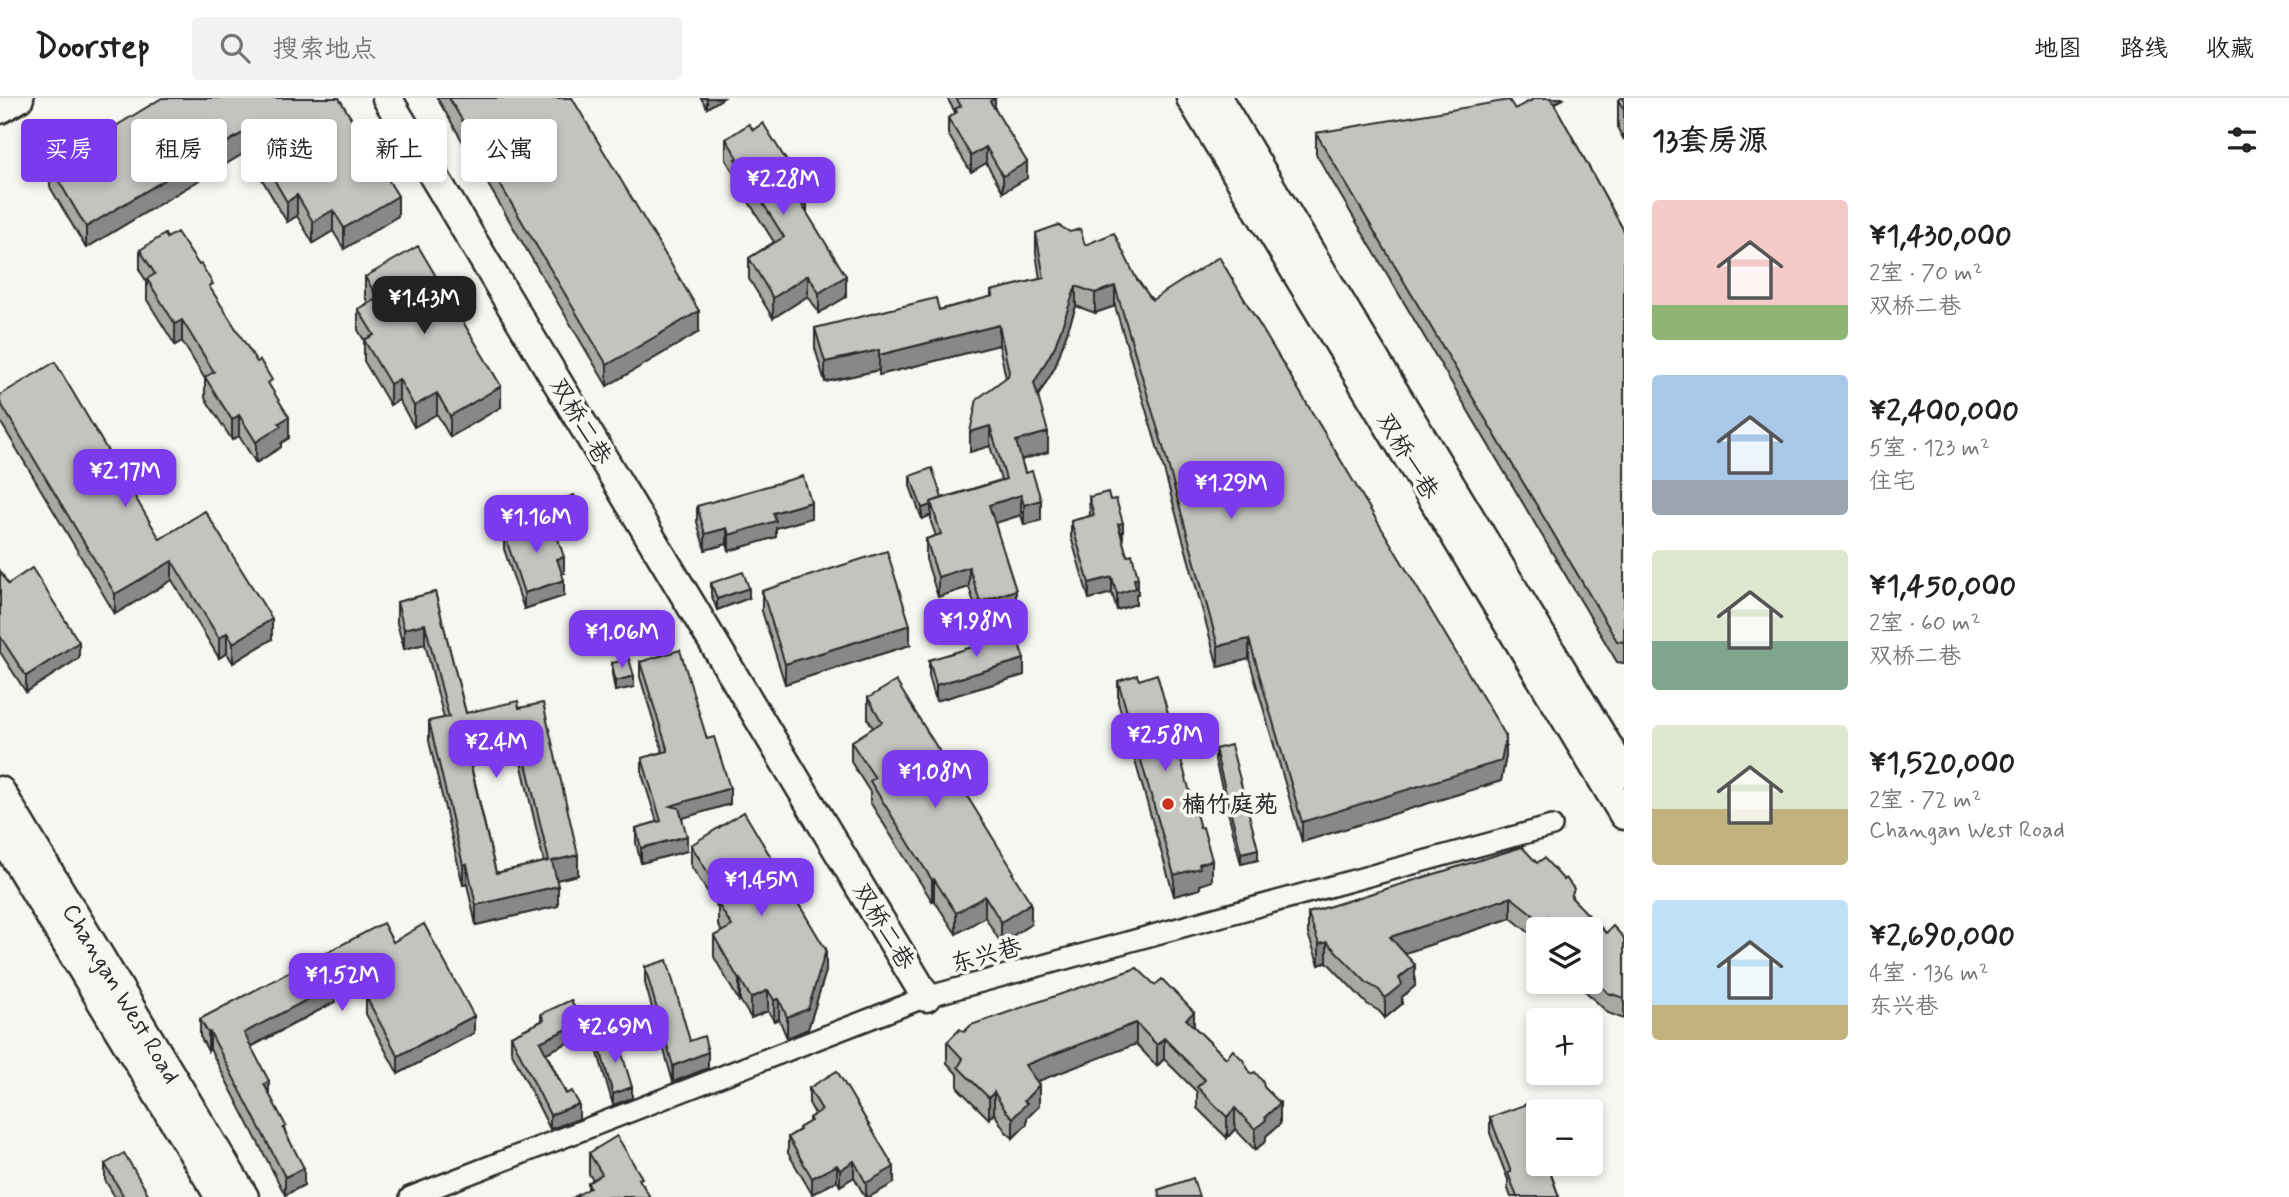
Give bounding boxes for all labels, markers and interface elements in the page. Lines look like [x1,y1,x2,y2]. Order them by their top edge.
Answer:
search box [192,17,682,80]
text: Doorstep [35,26,150,70]
icon: search [216,29,254,67]
text: 搜索地点 [272,33,376,67]
text: 地图 [2034,34,2082,65]
text: 路线 [2120,34,2168,65]
text: 收藏 [2206,34,2254,65]
chip: 买房 [21,119,117,182]
chip: 租房 [131,119,227,182]
chip: 筛选 [241,119,337,182]
chip: 新上 [351,119,447,182]
chip: 公寓 [461,119,557,182]
icon: filters [2223,121,2261,159]
text: 13套房源 [1652,122,1768,161]
pin: ¥2.28M [726,158,840,217]
text: ¥2.28M [746,165,820,195]
text: ¥1,430,000 [1869,217,2012,256]
icon: home [1708,228,1792,312]
text: 2室 · 70 m² [1869,259,1983,289]
pin: ¥1.43M [367,276,481,336]
text: ¥1.43M [388,284,460,314]
text: 双桥二巷 [1869,292,1961,322]
street label: 双桥二巷 [542,373,618,471]
text: ¥2,400,000 [1869,392,2019,431]
icon: home [1708,403,1792,487]
street label: 双桥一巷 [1369,408,1445,506]
text: 5室 · 123 m² [1869,434,1990,464]
pin: ¥2.17M [68,450,182,509]
text: ¥2.17M [89,457,161,487]
pin: ¥1.29M [1174,462,1288,521]
text: 住宅 [1869,467,1915,497]
text: ¥1.29M [1194,469,1268,499]
pin: ¥1.16M [479,496,593,555]
text: ¥1.16M [500,503,572,533]
text: ¥1,450,000 [1869,567,2016,606]
icon: home [1708,578,1792,662]
pin: ¥1.98M [919,600,1033,659]
text: ¥1.98M [940,607,1012,637]
text: 2室 · 60 m² [1869,609,1981,639]
pin: ¥1.06M [565,610,679,670]
text: ¥1.06M [585,618,659,648]
text: 双桥二巷 [1869,642,1961,672]
pin: ¥2.58M [1108,714,1222,773]
pin: ¥2.4M [447,720,545,780]
text: ¥2.58M [1127,721,1203,751]
text: ¥2.4M [465,728,527,758]
text: ¥1,520,000 [1869,744,2015,783]
pin: ¥1.08M [878,750,992,810]
icon: home [1708,753,1792,837]
text: ¥1.08M [898,758,972,788]
text: 2室 · 72 m² [1869,786,1982,816]
place label: 楠竹庭苑 [1182,790,1278,821]
marker: 楠竹庭苑 [1160,796,1176,812]
text: Changan West Road [1869,816,2065,846]
pin: ¥1.45M [704,858,818,918]
text: ¥1.45M [724,866,798,896]
street label: 双桥二巷 [845,878,921,976]
street label: Changan West Road [54,898,186,1090]
map controls [1526,917,1603,1176]
button: layers [1526,917,1603,994]
text: ¥2,690,000 [1869,917,2015,956]
icon: home [1708,928,1792,1012]
street label: 东兴巷 [948,932,1025,981]
pin: ¥1.52M [285,954,399,1013]
text: 4室 · 136 m² [1869,959,1989,989]
text: ¥1.52M [305,961,379,991]
text: 东兴巷 [1869,992,1938,1022]
pin: ¥2.69M [558,1006,672,1065]
button: + [1526,1008,1603,1085]
text: ¥2.69M [578,1013,652,1043]
button: − [1526,1099,1603,1176]

